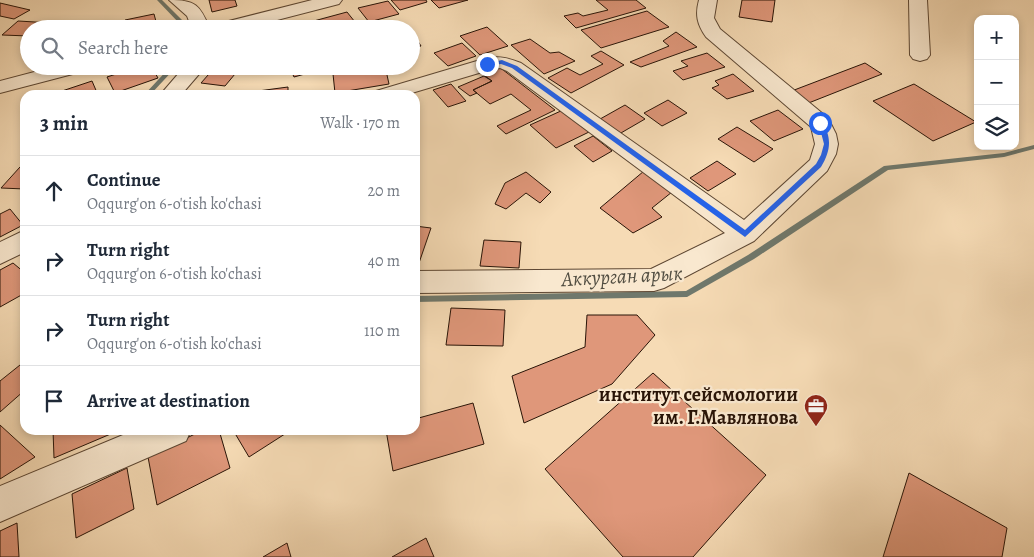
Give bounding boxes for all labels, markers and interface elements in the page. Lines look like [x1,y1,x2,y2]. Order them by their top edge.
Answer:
map controls [974,15,1019,150]
button: + [974,15,1019,60]
search box [20,20,420,75]
icon: search [38,34,66,62]
text: Search here [78,35,168,61]
route end [476,53,499,76]
button: − [974,60,1019,105]
button: layers [974,105,1019,150]
text: 3 min [40,109,88,137]
text: Walk · 170 m [320,112,400,134]
route start [809,112,832,135]
text: Continue [87,167,161,193]
icon: ahead [40,177,68,205]
text: 20 m [367,180,400,202]
text: Oqqurg'on 6-o'tish ko'chasi [87,193,262,215]
text: Turn right [87,237,169,263]
icon: right [40,247,68,275]
text: 40 m [368,250,400,272]
water label: Аккурган арык [560,259,683,293]
text: Oqqurg'on 6-o'tish ko'chasi [87,263,262,285]
text: Turn right [87,307,169,333]
icon: right [40,317,68,345]
text: 110 m [364,320,400,342]
text: Oqqurg'on 6-o'tish ko'chasi [87,333,262,355]
place label: институт сейсмологии им. Г.Мавлянова [599,381,798,431]
icon: arrive [40,387,68,415]
text: Arrive at destination [87,388,250,414]
office icon: институт сейсмологии им. Г.Мавлянова [803,393,829,427]

